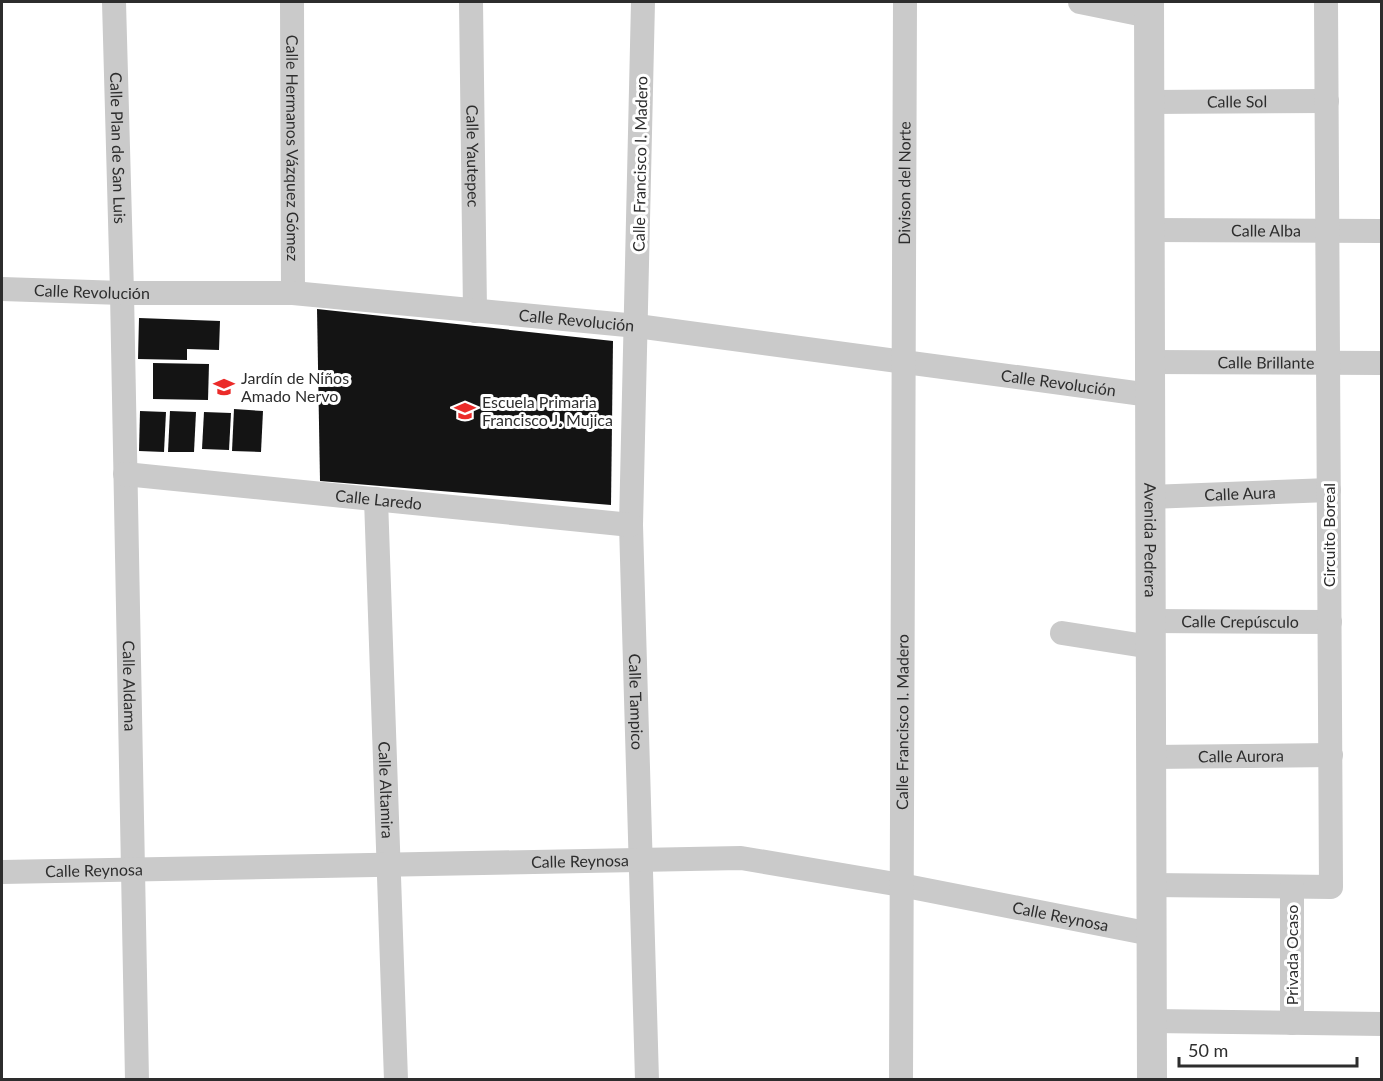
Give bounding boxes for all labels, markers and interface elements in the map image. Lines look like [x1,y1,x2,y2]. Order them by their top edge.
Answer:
street label: Calle Hermanos Vázquez Gómez [283,35,303,261]
street label: Calle Plan de San Luis [107,72,130,224]
street label: Calle Francisco I. Madero [628,76,651,252]
street label: Calle Sol [1207,91,1267,111]
street label: Calle Yautepec [463,105,484,208]
street label: Divison del Norte [894,121,914,245]
street label: Calle Alba [1231,220,1301,240]
street label: Calle Revolución [34,280,150,302]
street label: Calle Revolución [518,305,635,335]
street label: Calle Brillante [1217,352,1315,372]
street label: Calle Revolución [1000,365,1117,399]
place label: Jardín de Niños Amado Nervo [241,368,349,405]
school or university icon: Jardín de Niños Amado Nervo [212,375,236,399]
place label: Escuela Primaria Francisco J. Mujica [482,392,613,429]
school or university icon: Escuela Primaria Francisco J. Mujica [453,399,477,423]
street label: Calle Aura [1204,482,1276,504]
street label: Avenida Pedrera [1141,483,1161,597]
street label: Circuito Boreal [1319,483,1338,587]
street label: Calle Laredo [335,485,423,513]
street label: Calle Crepúsculo [1181,611,1299,631]
street label: Calle Francisco I. Madero [892,634,912,810]
street label: Calle Aldama [120,640,140,731]
street label: Calle Tampico [626,653,647,750]
street label: Calle Altamira [375,741,398,839]
street label: Calle Aurora [1198,746,1284,765]
street label: Calle Reynosa [531,850,629,871]
street label: Calle Reynosa [45,859,143,880]
street label: Calle Reynosa [1011,897,1110,935]
street label: Privada Ocaso [1282,905,1301,1005]
scale bar [1179,1030,1358,1068]
text: 50 m [1188,1039,1228,1061]

